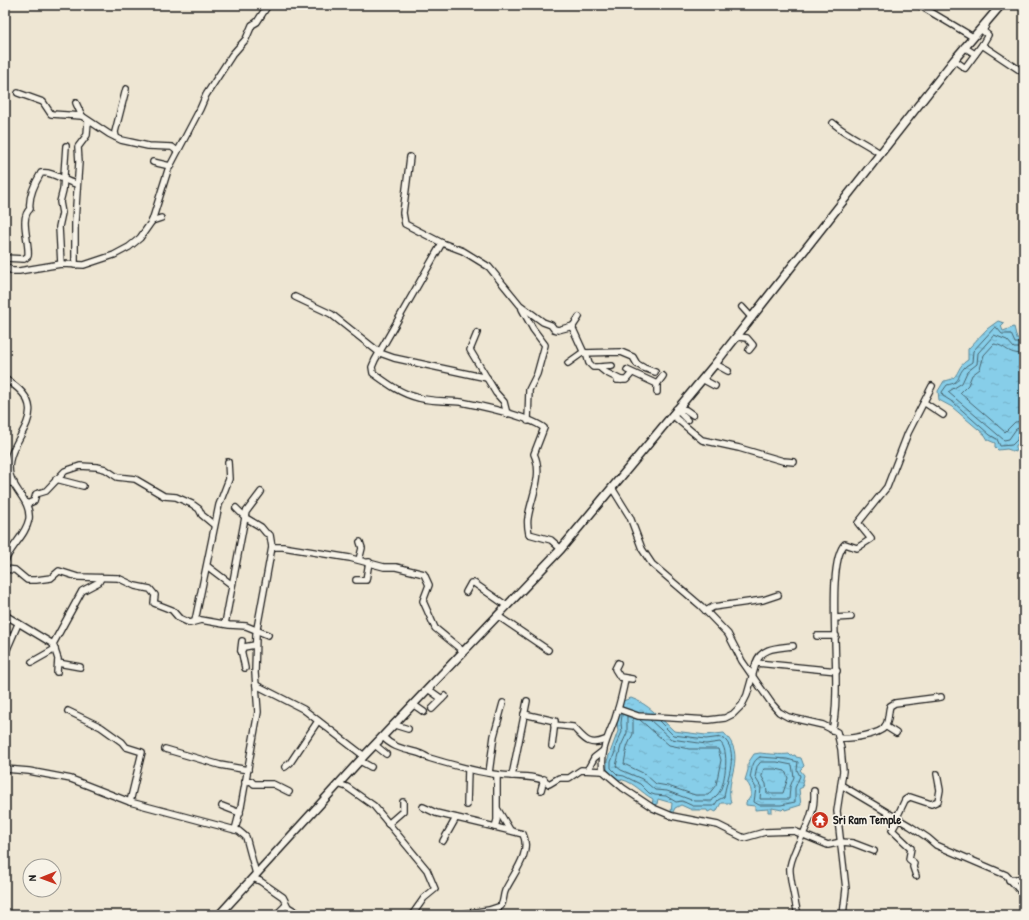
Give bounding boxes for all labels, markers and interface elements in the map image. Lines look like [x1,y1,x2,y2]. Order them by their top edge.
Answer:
temple icon: Sri Ram Temple [810,810,830,830]
place label: Sri Ram Temple [833,811,902,829]
north arrow [22,858,62,898]
text: N [25,875,39,881]

